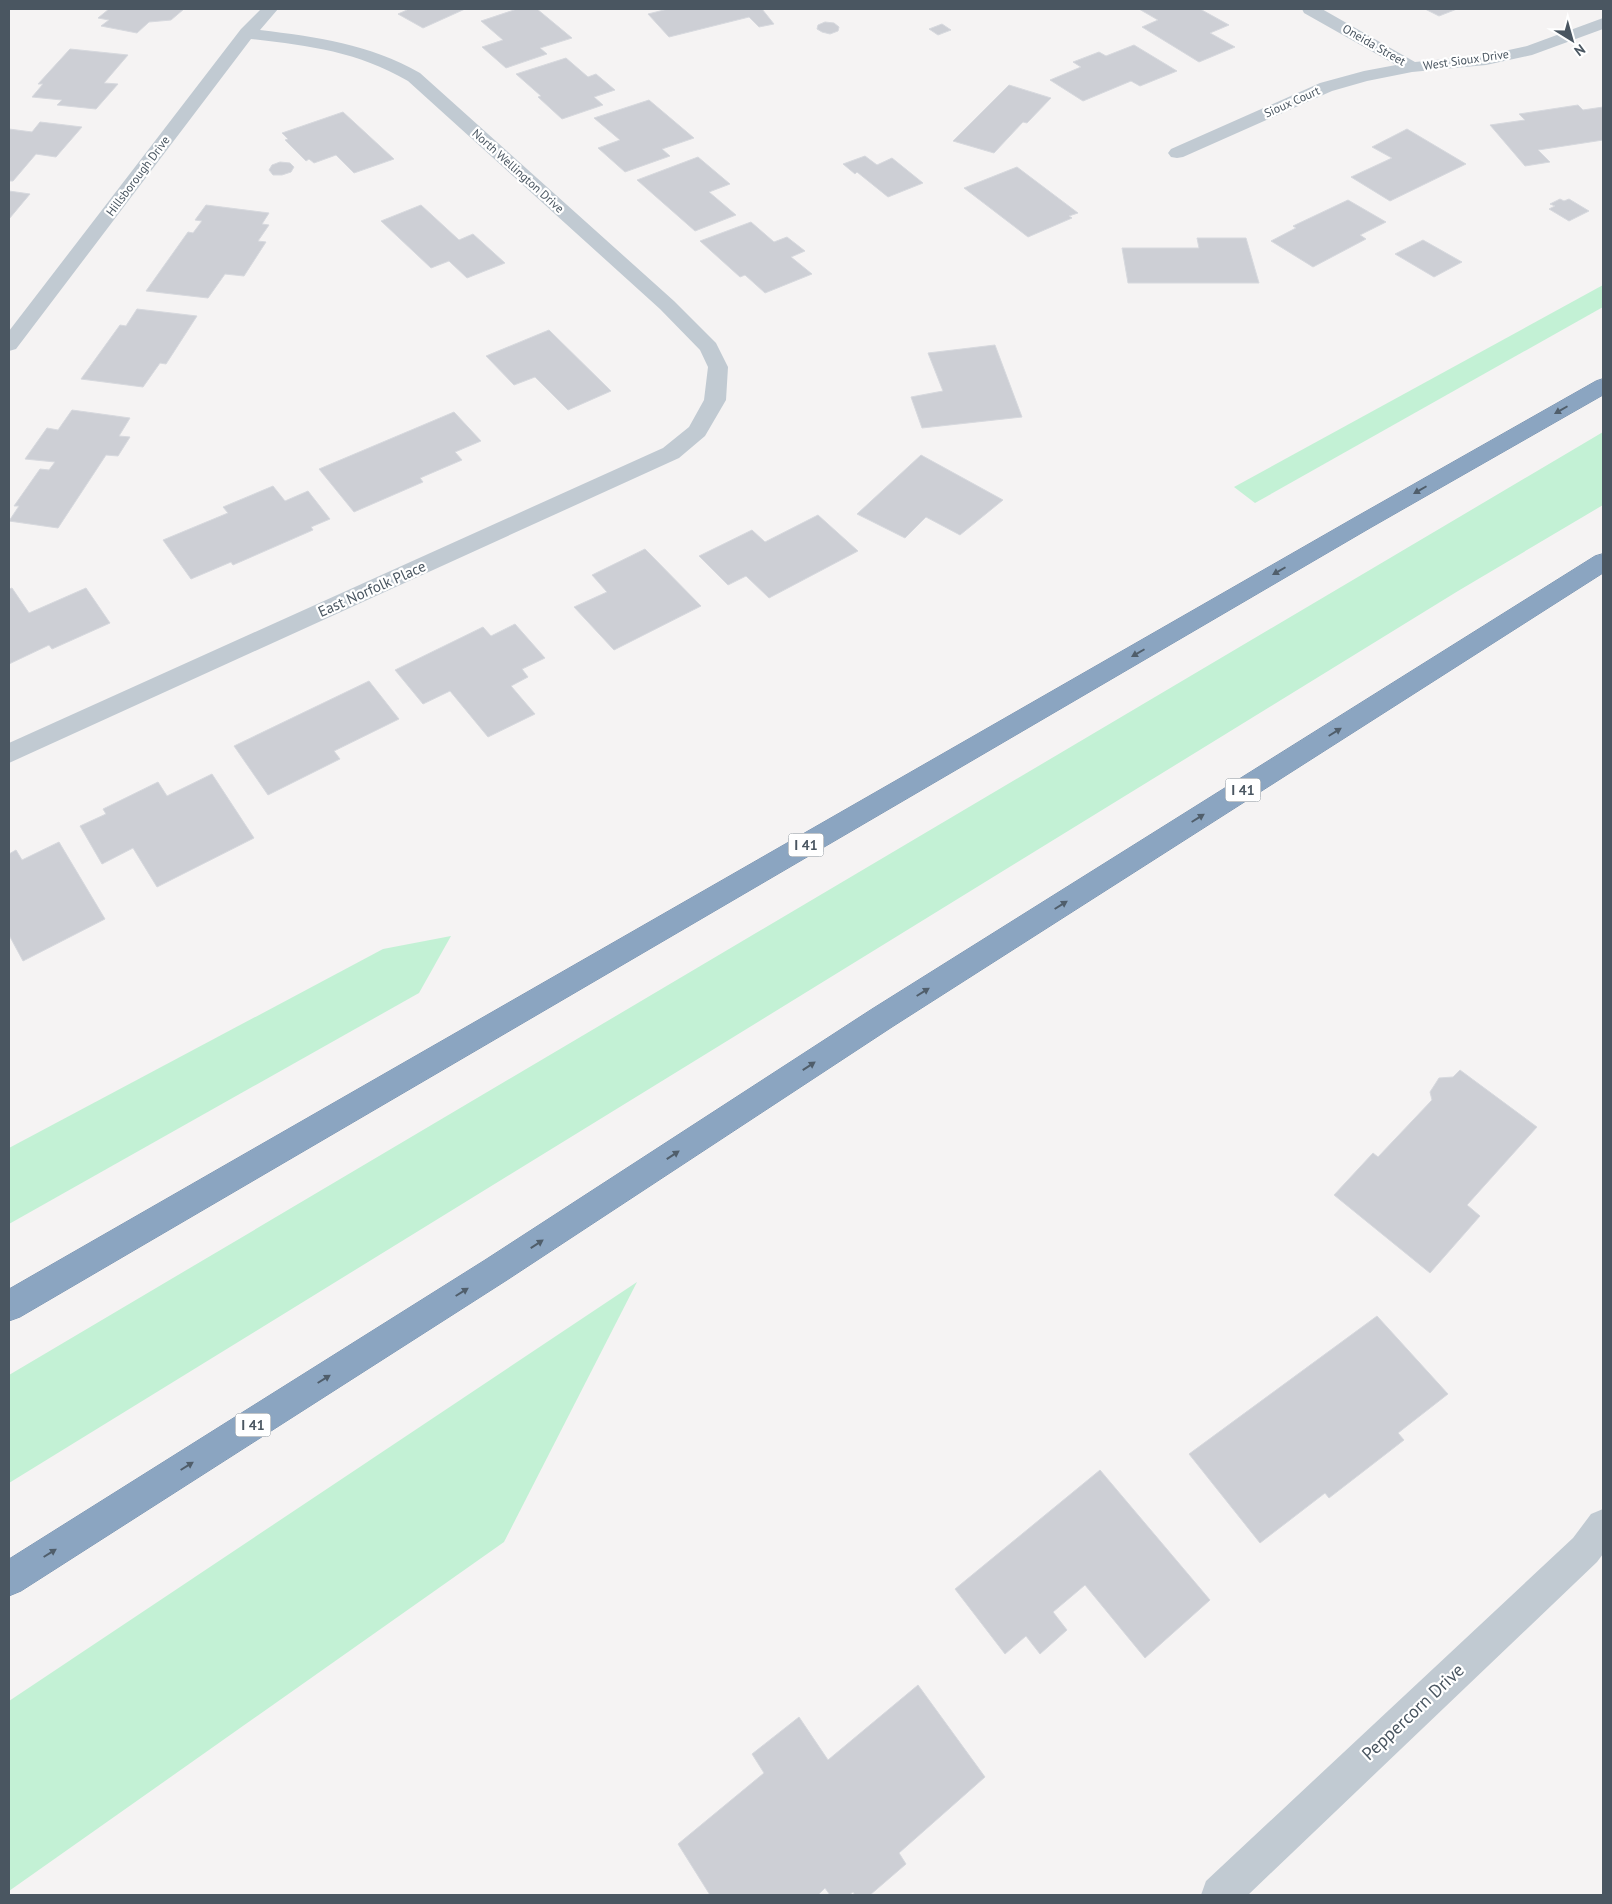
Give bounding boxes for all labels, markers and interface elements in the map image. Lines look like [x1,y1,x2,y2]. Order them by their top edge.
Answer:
north arrow [1547,15,1597,65]
street label: Oneida Street [1340,20,1408,69]
text: N [1571,40,1589,60]
street label: West Sioux Drive [1422,46,1510,73]
street label: Sioux Court [1262,83,1322,120]
street label: North Wellington Drive [469,125,567,216]
street label: Hillsborough Drive [103,133,173,219]
one-way arrow [1553,406,1568,414]
one-way arrow [1413,486,1426,495]
street label: East Norfolk Place [315,556,429,621]
one-way arrow [1272,567,1285,576]
one-way arrow [1131,648,1145,657]
one-way arrow [1329,727,1342,736]
road number: I 41 [1226,778,1260,802]
one-way arrow [1191,814,1205,823]
road number: I 41 [788,834,824,856]
one-way arrow [1054,901,1067,910]
one-way arrow [917,988,930,997]
one-way arrow [803,1061,816,1071]
one-way arrow [667,1150,680,1160]
one-way arrow [531,1239,544,1248]
one-way arrow [455,1287,468,1297]
one-way arrow [318,1374,331,1384]
road number: I 41 [236,1414,270,1436]
one-way arrow [181,1461,194,1471]
one-way arrow [43,1548,57,1558]
street label: Peppercorn Drive [1357,1658,1469,1765]

